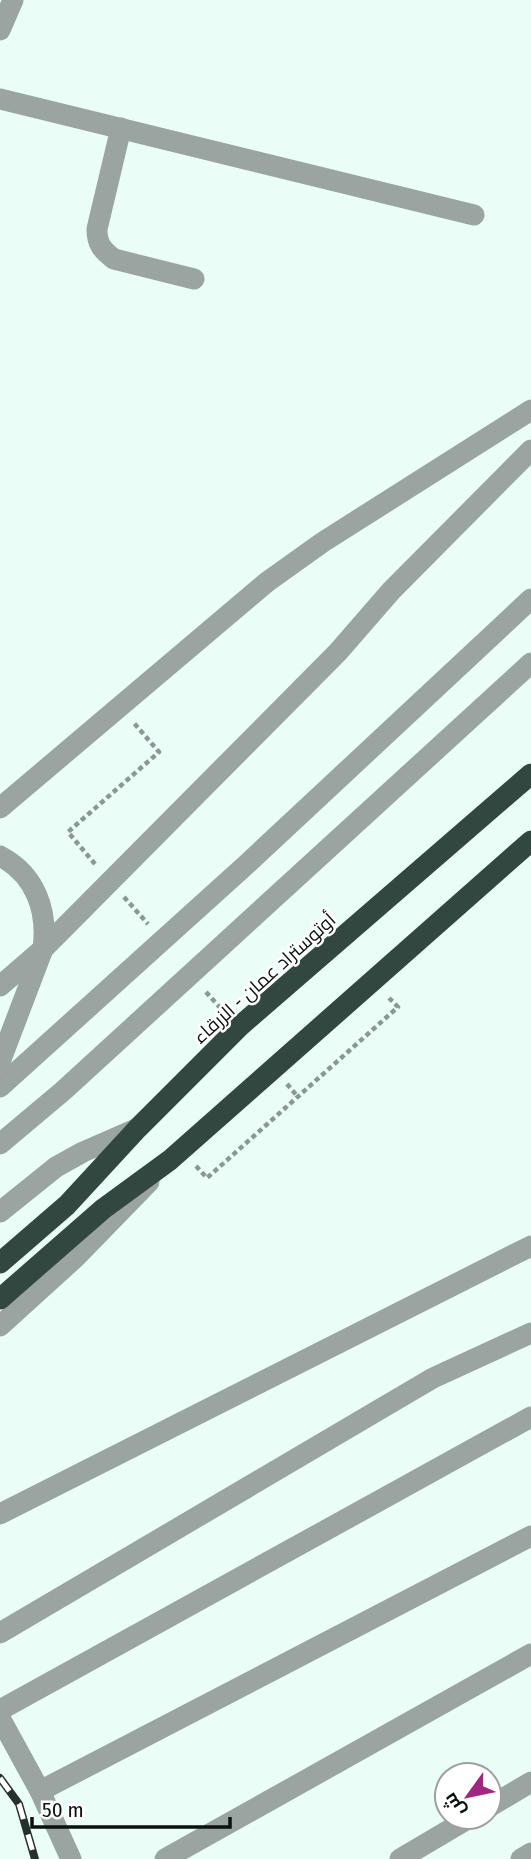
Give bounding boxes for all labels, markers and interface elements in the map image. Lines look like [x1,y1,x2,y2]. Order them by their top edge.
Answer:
street label: أوتوستراد عمان - الزرقاء [188,908,340,1048]
north arrow [433,1761,503,1831]
scale bar [32,1786,229,1830]
text: ش [438,1788,470,1821]
text: 50 m [42,1797,84,1823]

